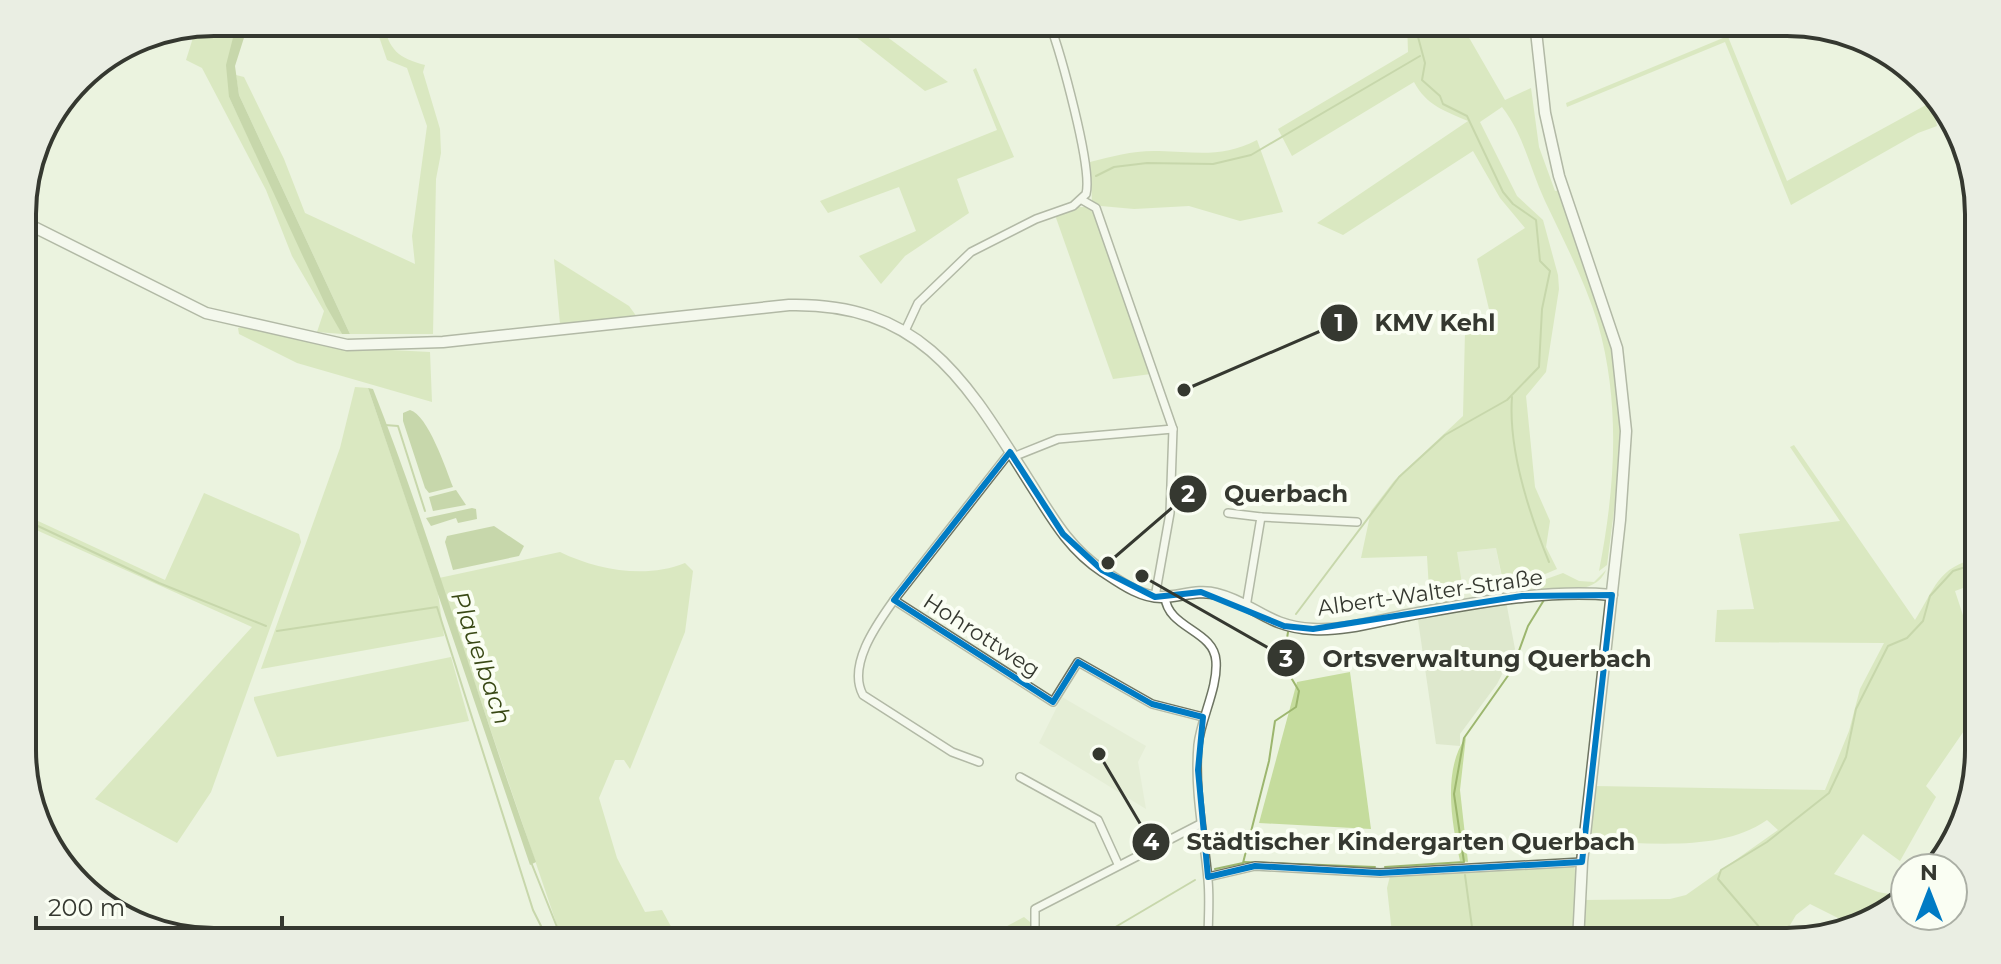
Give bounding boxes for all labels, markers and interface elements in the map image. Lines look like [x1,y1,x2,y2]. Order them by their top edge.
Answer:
callout: KMV Kehl [1319,299,1512,347]
text: 1 [1334,308,1344,337]
text: KMV Kehl [1374,308,1496,337]
callout: Querbach [1168,470,1364,518]
text: 2 [1181,479,1195,508]
text: Querbach [1224,479,1348,508]
street label: Albert-Walter-Straße [1316,563,1545,622]
water label: Plauelbach [445,587,518,728]
street label: Hohrottweg [918,588,1045,683]
callout: Ortsverwaltung Querbach [1266,634,1667,682]
text: 3 [1278,644,1293,673]
text: Ortsverwaltung Querbach [1322,644,1652,673]
callout: Städtischer Kindergarten Querbach [1131,818,1652,866]
text: 4 [1143,827,1160,856]
text: Städtischer Kindergarten Querbach [1187,827,1635,856]
north arrow [1889,852,1969,932]
text: N [1920,859,1938,886]
scale bar [36,880,282,930]
text: 200 m [48,893,125,922]

